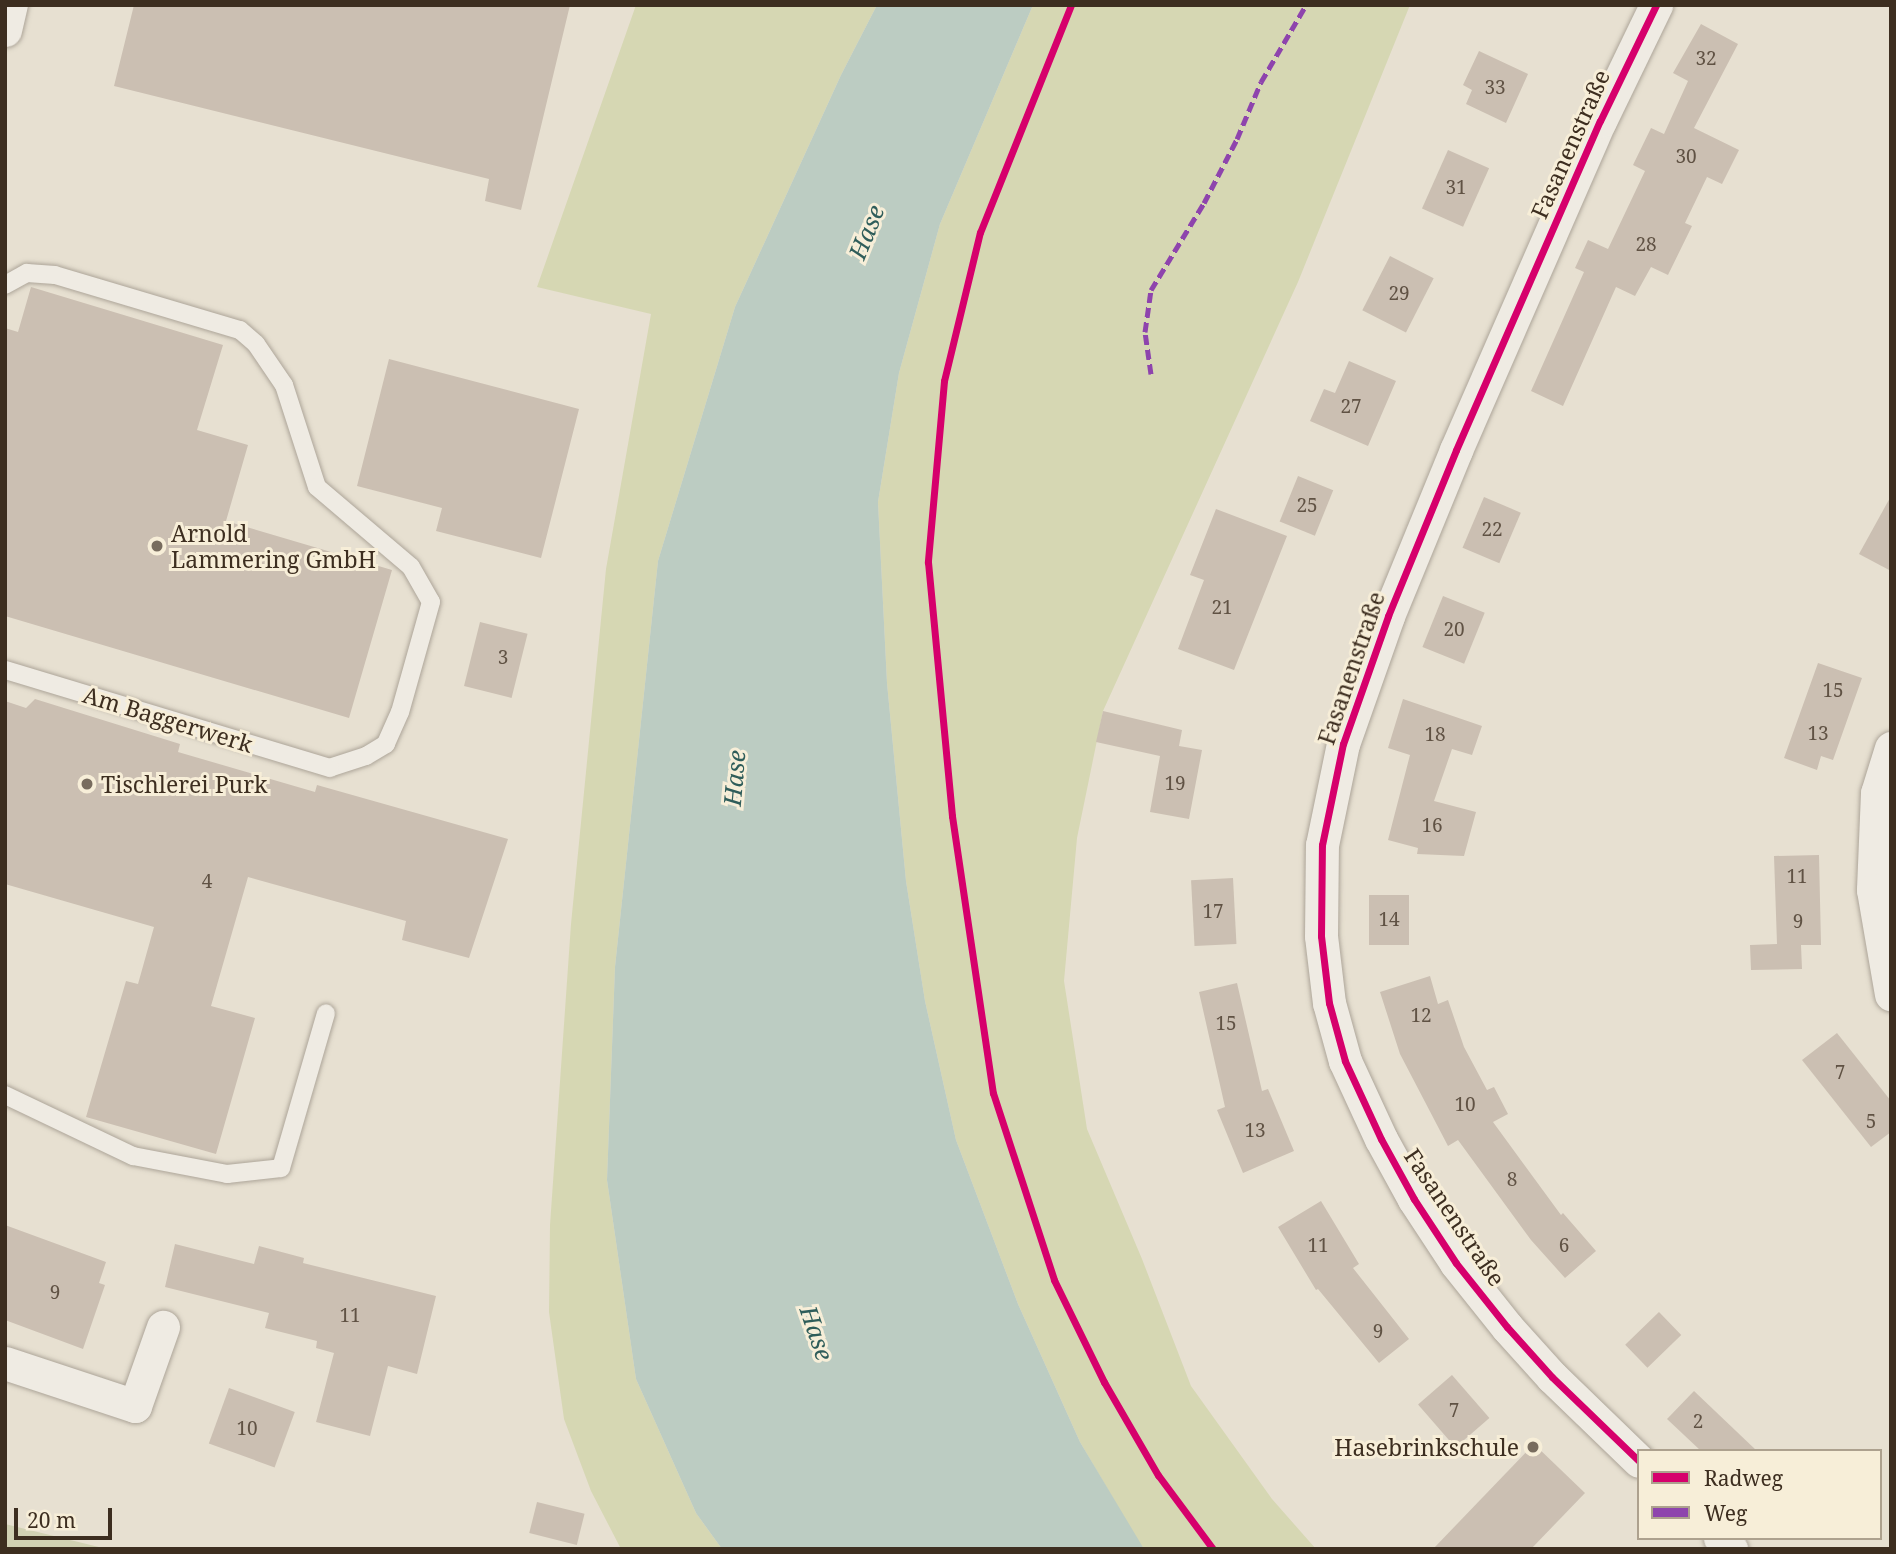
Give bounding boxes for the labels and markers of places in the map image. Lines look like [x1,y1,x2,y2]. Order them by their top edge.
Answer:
place label: Arnold Lammering GmbH [171,519,376,573]
marker: Arnold Lammering GmbH [149,538,165,554]
place label: Tischlerei Purk [101,770,267,798]
marker: Tischlerei Purk [79,776,95,792]
place label: Hasebrinkschule [1334,1433,1519,1461]
marker: Hasebrinkschule [1525,1439,1541,1455]

